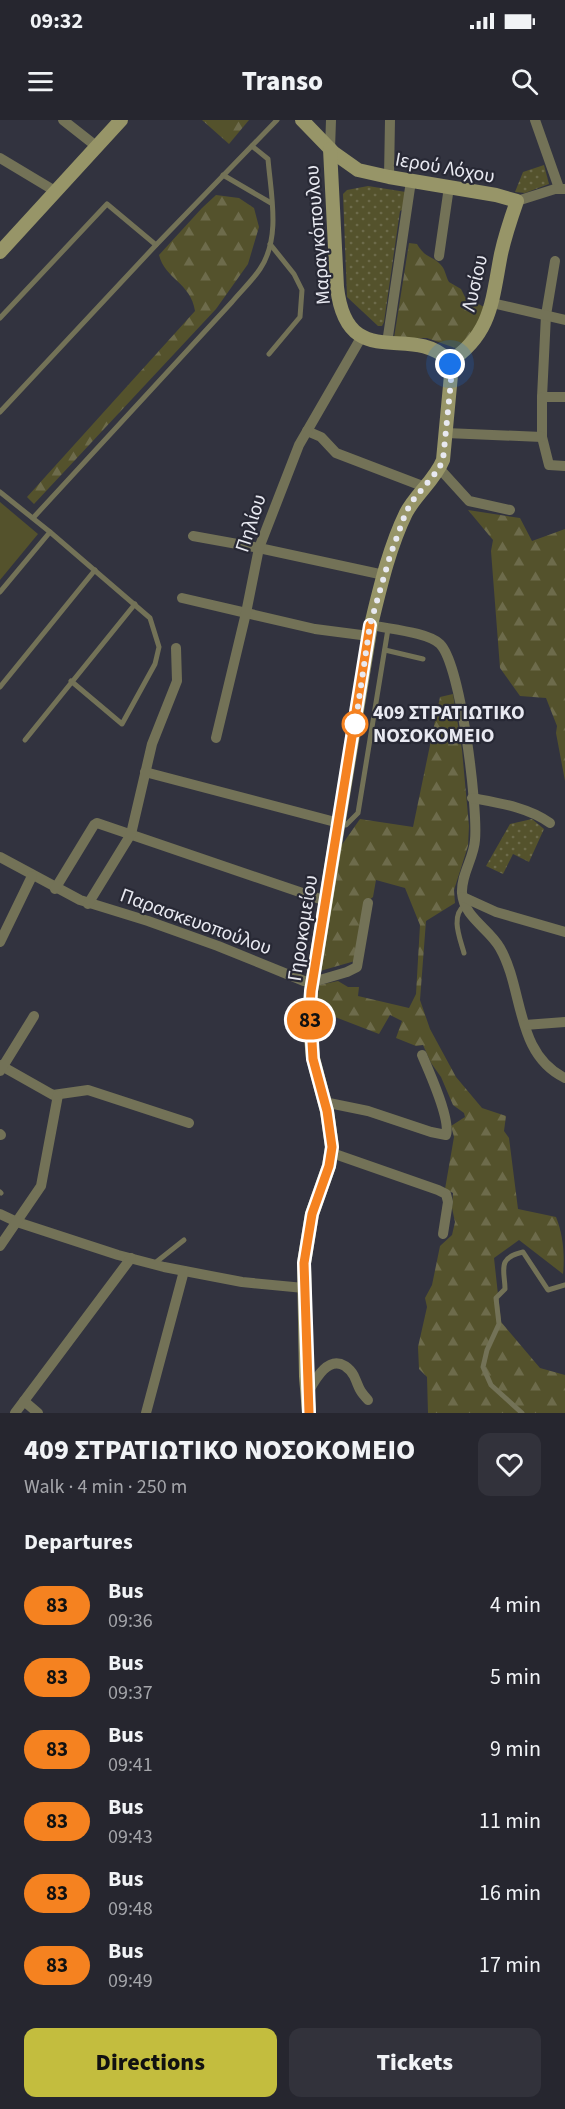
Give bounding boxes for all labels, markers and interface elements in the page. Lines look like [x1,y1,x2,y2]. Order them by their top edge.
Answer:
text: 09:32 [30,5,83,37]
text: Transo [242,62,323,101]
icon: menu [24,65,57,98]
icon: search [508,65,541,98]
street label: Ιερού Λόχου [393,145,497,191]
street label: Μαραγκόπουλου [298,164,338,306]
street label: Λυσίου [455,252,495,314]
your location [435,349,465,379]
street label: Πηλίου [228,491,273,556]
place label: 409 ΣΤΡΑΤΙΩΤΙΚΟ ΝΟΣΟΚΟΜΕΙΟ [373,699,525,750]
marker: 409 ΣΤΡΑΤΙΩΤΙΚΟ ΝΟΣΟΚΟΜΕΙΟ [342,711,368,737]
street label: Γηροκομείου [281,873,325,983]
street label: Παρασκευοπούλου [116,882,275,962]
line badge: 83 [283,1000,337,1040]
text: 83 [299,1005,321,1035]
text: 409 ΣΤΡΑΤΙΩΤΙΚΟ ΝΟΣΟΚΟΜΕΙΟ [24,1430,415,1470]
button: heart [478,1433,541,1496]
text: Walk · 4 min · 250 m [24,1473,187,1501]
text: Departures [24,1526,133,1558]
text: Bus [108,1575,144,1607]
text: 4 min [490,1589,541,1621]
text: 83 [46,1590,68,1620]
text: 09:36 [108,1607,153,1635]
text: Bus [108,1647,144,1679]
text: 5 min [490,1661,541,1693]
text: 83 [46,1662,68,1692]
text: 09:37 [108,1679,153,1707]
text: Bus [108,1719,144,1751]
text: 9 min [490,1733,541,1765]
text: 83 [46,1734,68,1764]
text: 09:41 [108,1751,153,1779]
text: Bus [108,1791,144,1823]
text: 11 min [479,1805,541,1837]
text: 83 [46,1806,68,1836]
text: 09:43 [108,1823,153,1851]
text: Bus [108,1863,144,1895]
text: 16 min [479,1877,541,1909]
text: 83 [46,1878,68,1908]
text: 09:48 [108,1895,153,1923]
text: Bus [108,1935,144,1967]
text: 17 min [479,1949,541,1981]
text: 83 [46,1950,68,1980]
text: 09:49 [108,1967,153,1995]
button: Directions [24,2028,277,2097]
button: Tickets [289,2028,541,2097]

